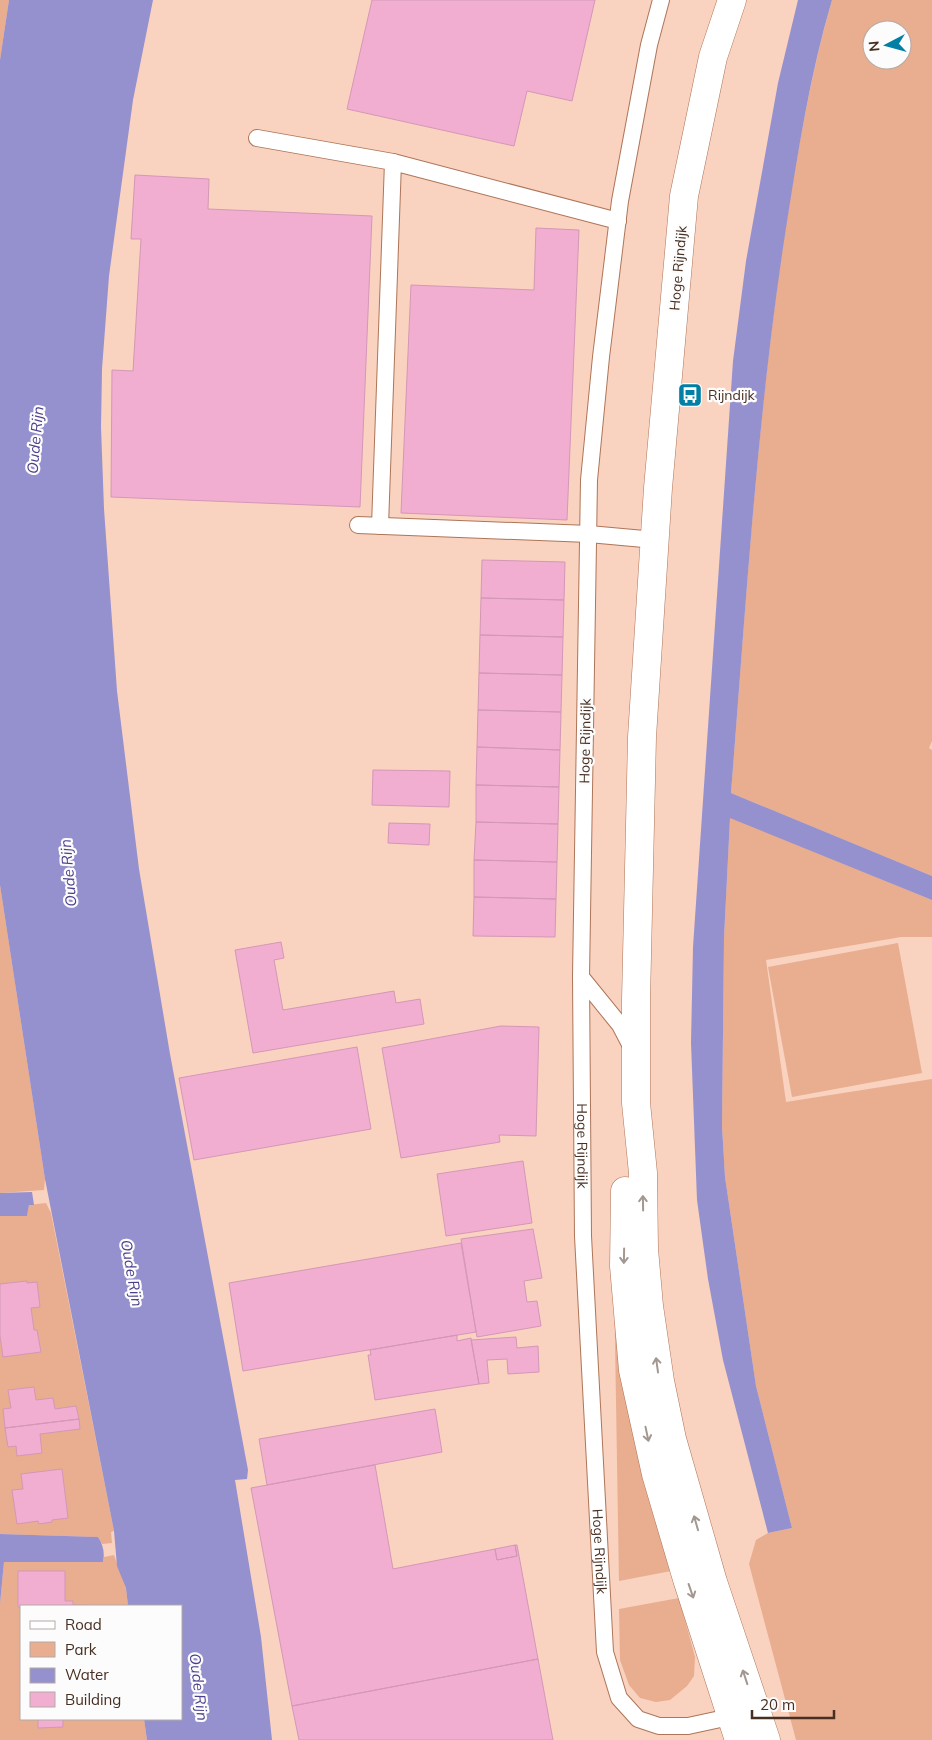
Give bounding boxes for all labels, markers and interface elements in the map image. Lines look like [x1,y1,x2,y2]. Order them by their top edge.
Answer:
north arrow [862,20,912,70]
text: N [865,40,884,53]
street label: Hoge Rijndijk [665,224,691,311]
bus stop icon: Rijndijk [677,382,703,408]
place label: Rijndijk [708,386,756,404]
water label: Oude Rijn [23,405,47,475]
street label: Hoge Rijndijk [575,697,595,784]
water label: Oude Rijn [56,838,80,908]
street label: Hoge Rijndijk [573,1103,592,1189]
one-way arrow [638,1196,648,1212]
water label: Oude Rijn [117,1238,147,1308]
one-way arrow [619,1248,629,1264]
one-way arrow [652,1357,662,1373]
one-way arrow [643,1426,652,1442]
street label: Hoge Rijndijk [588,1508,611,1595]
one-way arrow [690,1515,700,1531]
one-way arrow [687,1582,696,1598]
legend [20,1605,182,1720]
text: Road [65,1615,102,1634]
text: Park [65,1640,97,1659]
water label: Oude Rijn [185,1652,213,1722]
text: Water [65,1665,109,1684]
one-way arrow [740,1670,749,1685]
scale bar [752,1688,834,1720]
text: Building [65,1690,121,1709]
text: 20 m [760,1695,795,1714]

